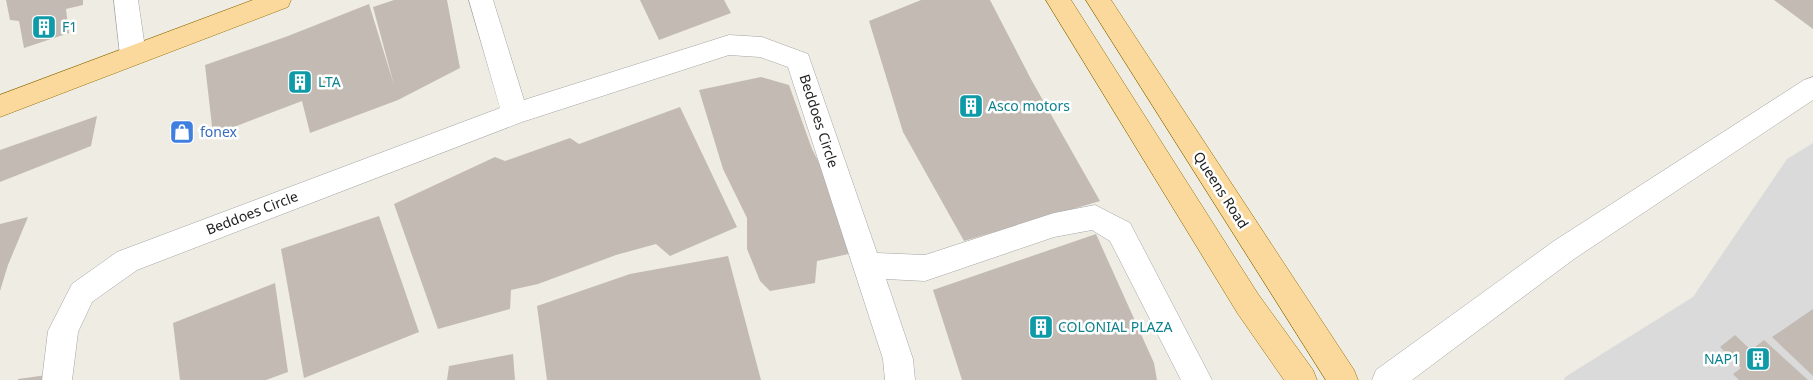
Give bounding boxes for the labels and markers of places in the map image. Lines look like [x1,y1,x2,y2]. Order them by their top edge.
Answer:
building icon: F1 [31,14,57,40]
place label: F1 [62,17,77,36]
building icon: LTA [287,69,313,95]
place label: LTA [318,72,341,91]
building icon: Asco motors [958,93,984,119]
place label: Asco motors [988,96,1070,115]
shop icon: fonex [169,119,195,145]
place label: fonex [200,122,238,141]
building icon: COLONIAL PLAZA [1028,314,1054,340]
place label: COLONIAL PLAZA [1058,317,1173,336]
building icon: NAP1 [1745,346,1771,372]
place label: NAP1 [1704,349,1740,368]

